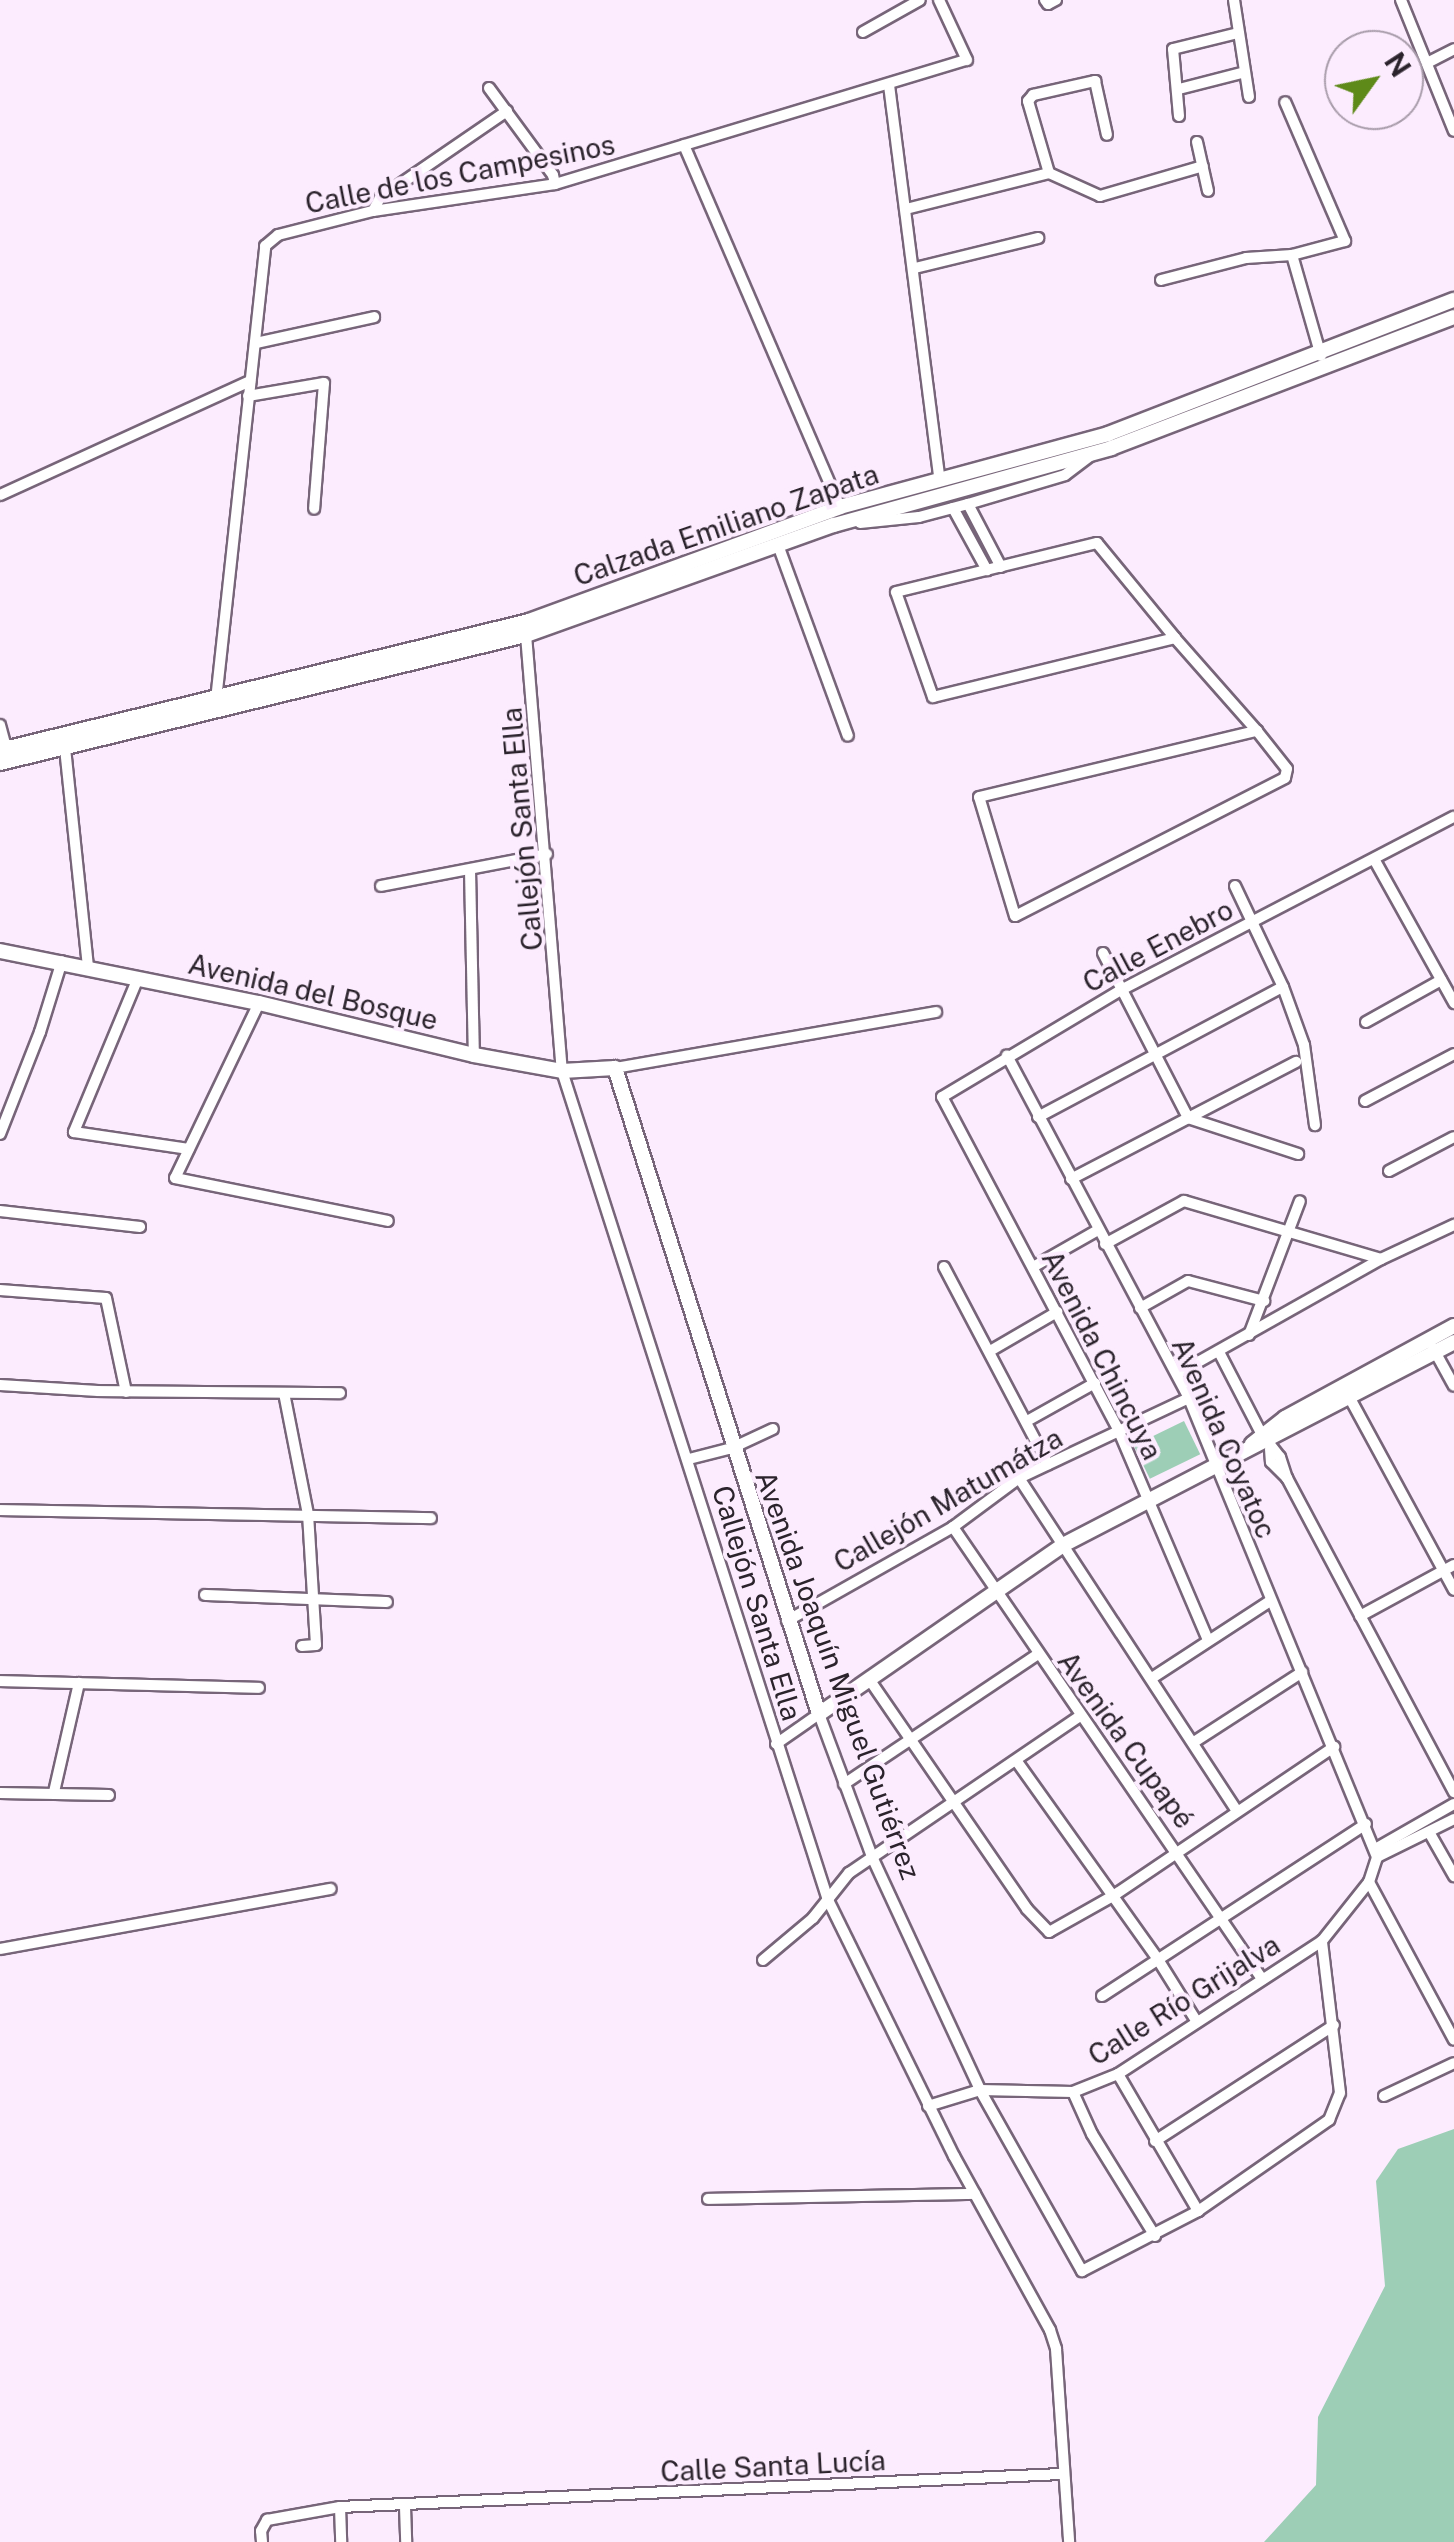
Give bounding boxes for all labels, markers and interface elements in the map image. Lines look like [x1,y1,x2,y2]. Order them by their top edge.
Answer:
north arrow [1324,30,1424,130]
text: N [1378,46,1418,83]
street label: Calle de los Campesinos [302,127,618,221]
street label: Calzada Emiliano Zapata [569,457,883,593]
street label: Callejón Santa Ella [495,706,549,952]
street label: Calle Enebro [1077,892,1239,1000]
street label: Avenida del Bosque [185,947,441,1037]
street label: Avenida Chincuya [1035,1245,1169,1465]
street label: Avenida Coyatoc [1165,1333,1283,1543]
street label: Callejón Matumátza [828,1421,1068,1579]
street label: Avenida Joaquín Miguel Gutiérrez [748,1466,928,1884]
street label: Callejón Santa Ella [705,1481,809,1725]
street label: Avenida Cupapé [1051,1645,1201,1835]
street label: Calle Río Grijalva [1082,1928,1286,2072]
street label: Calle Santa Lucía [659,2443,887,2489]

